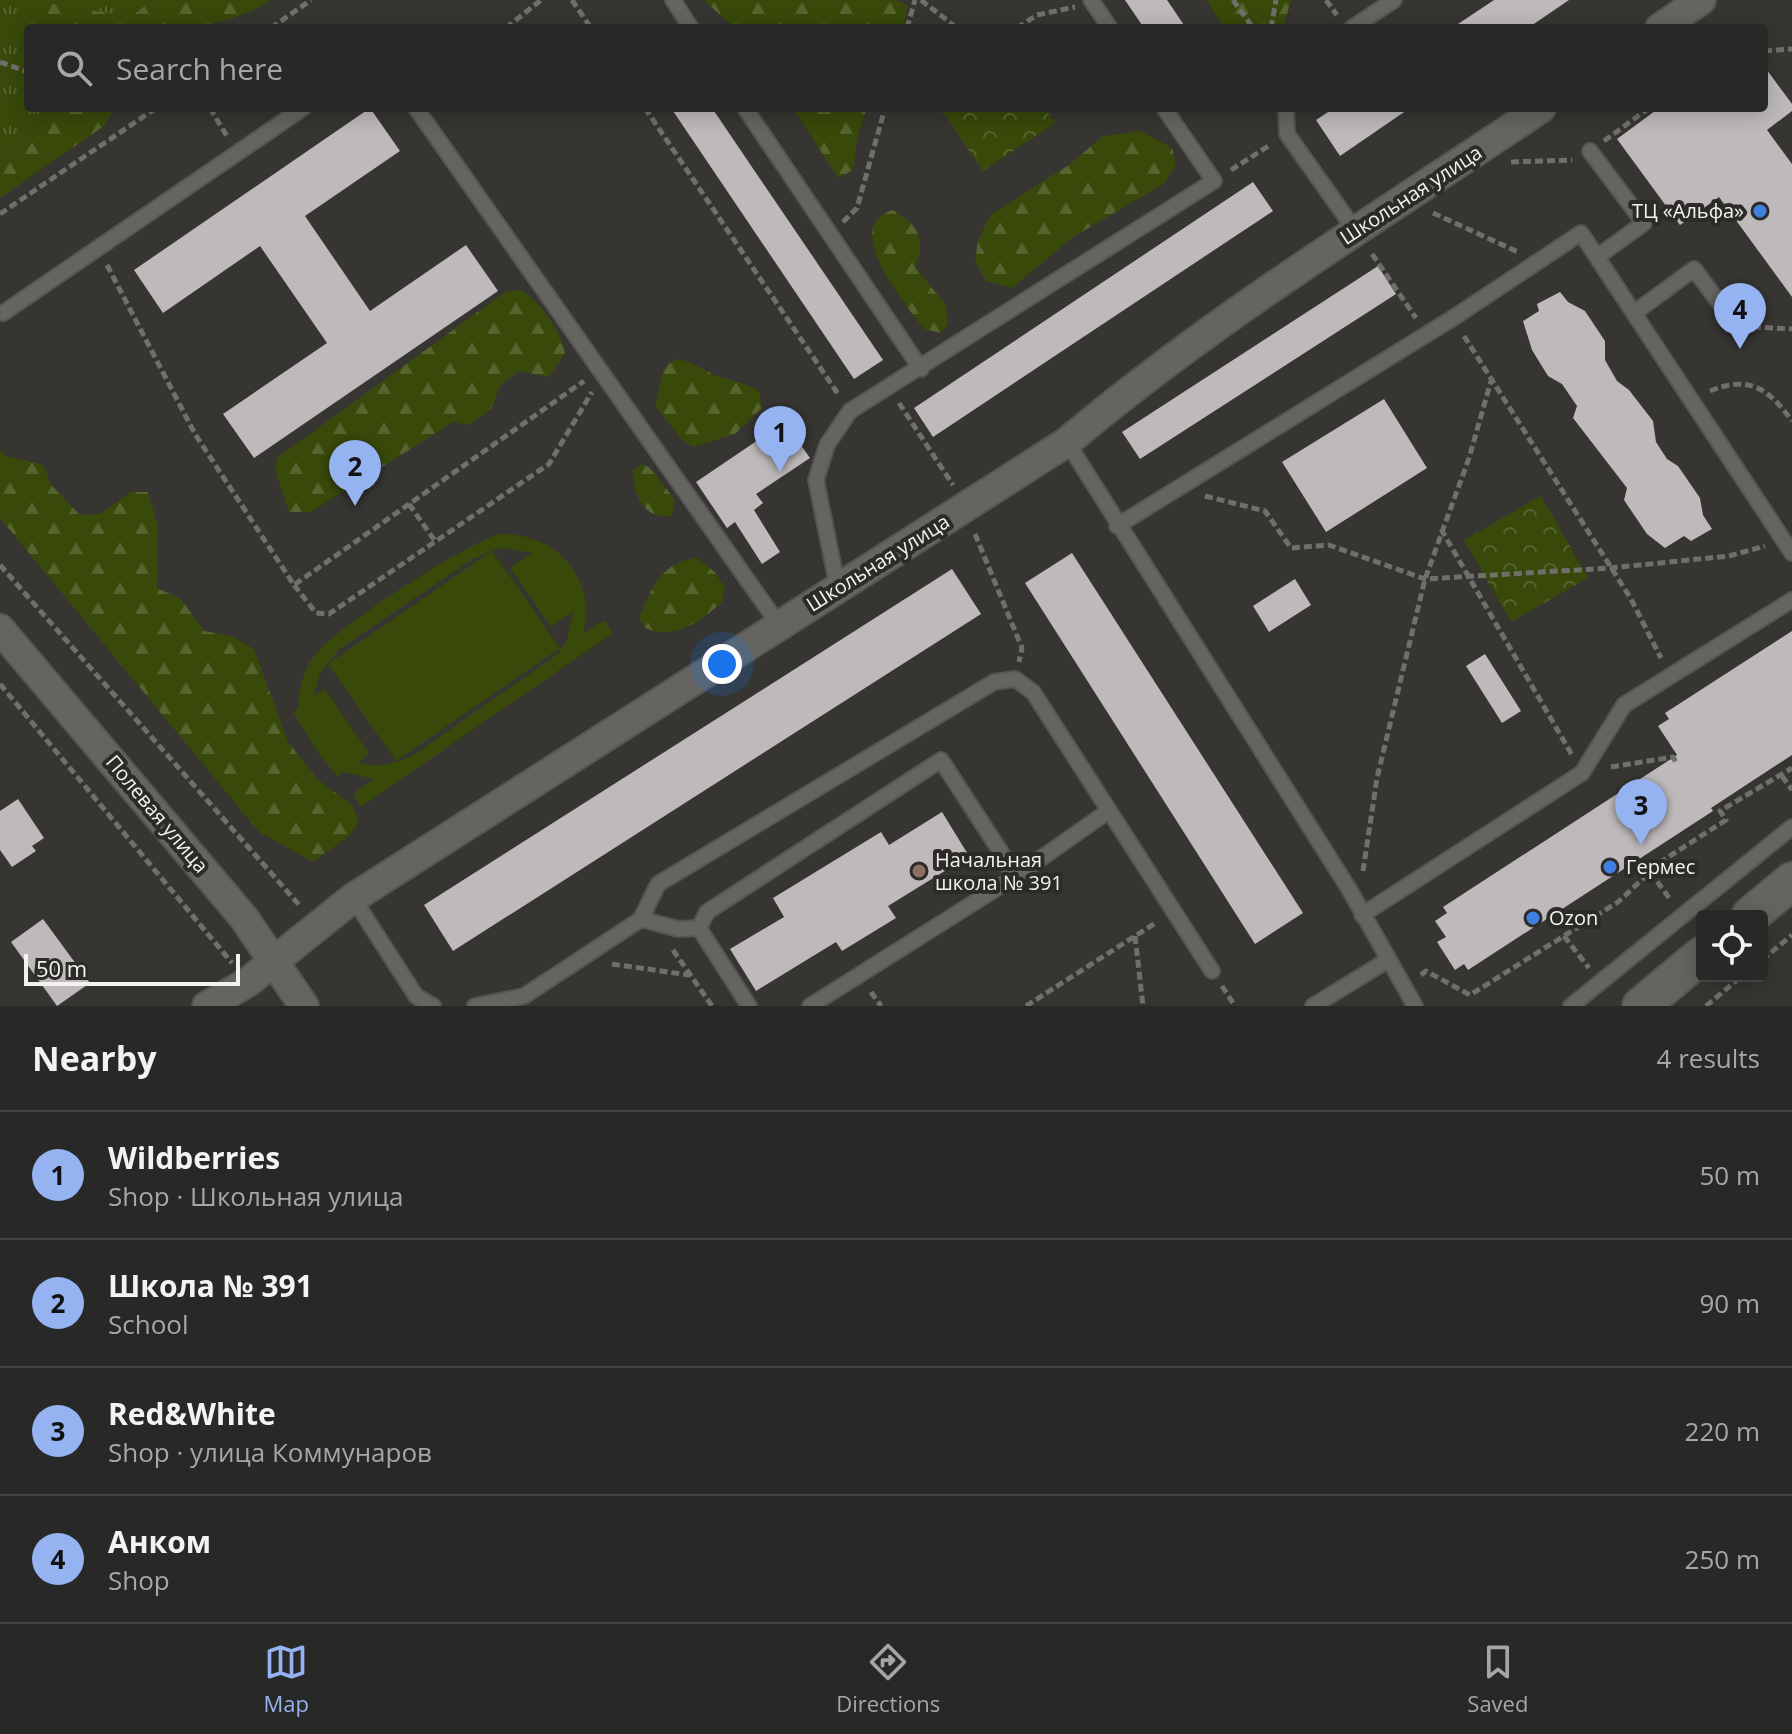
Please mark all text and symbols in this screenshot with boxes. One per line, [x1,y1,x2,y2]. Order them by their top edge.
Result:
search box [24,24,1768,112]
icon: search [52,46,96,90]
text: Search here [116,48,283,89]
street label: Школьная улица [1335,139,1487,251]
place label: ТЦ «Альфа» [1632,197,1744,224]
marker: ТЦ «Альфа» [1751,202,1769,220]
pin: 4 [1714,283,1766,349]
pin: 1 [754,406,806,472]
pin: 2 [329,440,381,506]
street label: Школьная улица [801,508,954,618]
your location [702,644,742,684]
street label: Полевая улица [100,749,215,878]
pin: 3 [1615,779,1667,845]
place label: Начальная школа № 391 [935,846,1063,896]
place label: Гермес [1626,853,1695,880]
marker: Гермес [1601,858,1619,876]
marker: Начальная школа № 391 [910,862,928,880]
place label: Ozon [1549,904,1598,931]
marker: Ozon [1524,909,1542,927]
map controls [1696,910,1768,982]
button: locate [1696,910,1768,982]
scale bar [24,950,240,986]
text: 50 m [36,953,87,983]
text: Nearby [32,1035,157,1081]
text: 4 results [1657,1040,1760,1076]
text: Wildberries [108,1137,280,1178]
text: 1 [51,1157,65,1193]
text: 50 m [1699,1157,1760,1193]
text: Shop · Школьная улица [108,1178,403,1214]
text: Школа № 391 [108,1265,313,1306]
text: 2 [51,1285,65,1321]
text: 90 m [1699,1285,1760,1321]
text: School [108,1306,189,1342]
text: Red&White [108,1393,276,1434]
text: 3 [51,1413,65,1449]
text: 220 m [1685,1413,1760,1449]
text: Shop · улица Коммунаров [108,1434,432,1470]
text: Анком [108,1521,211,1562]
text: 4 [51,1541,65,1577]
text: 250 m [1685,1541,1760,1577]
text: Shop [108,1562,170,1598]
tab: Map [264,1640,309,1718]
tab: Directions [836,1640,940,1718]
tab: Saved [1467,1640,1528,1718]

